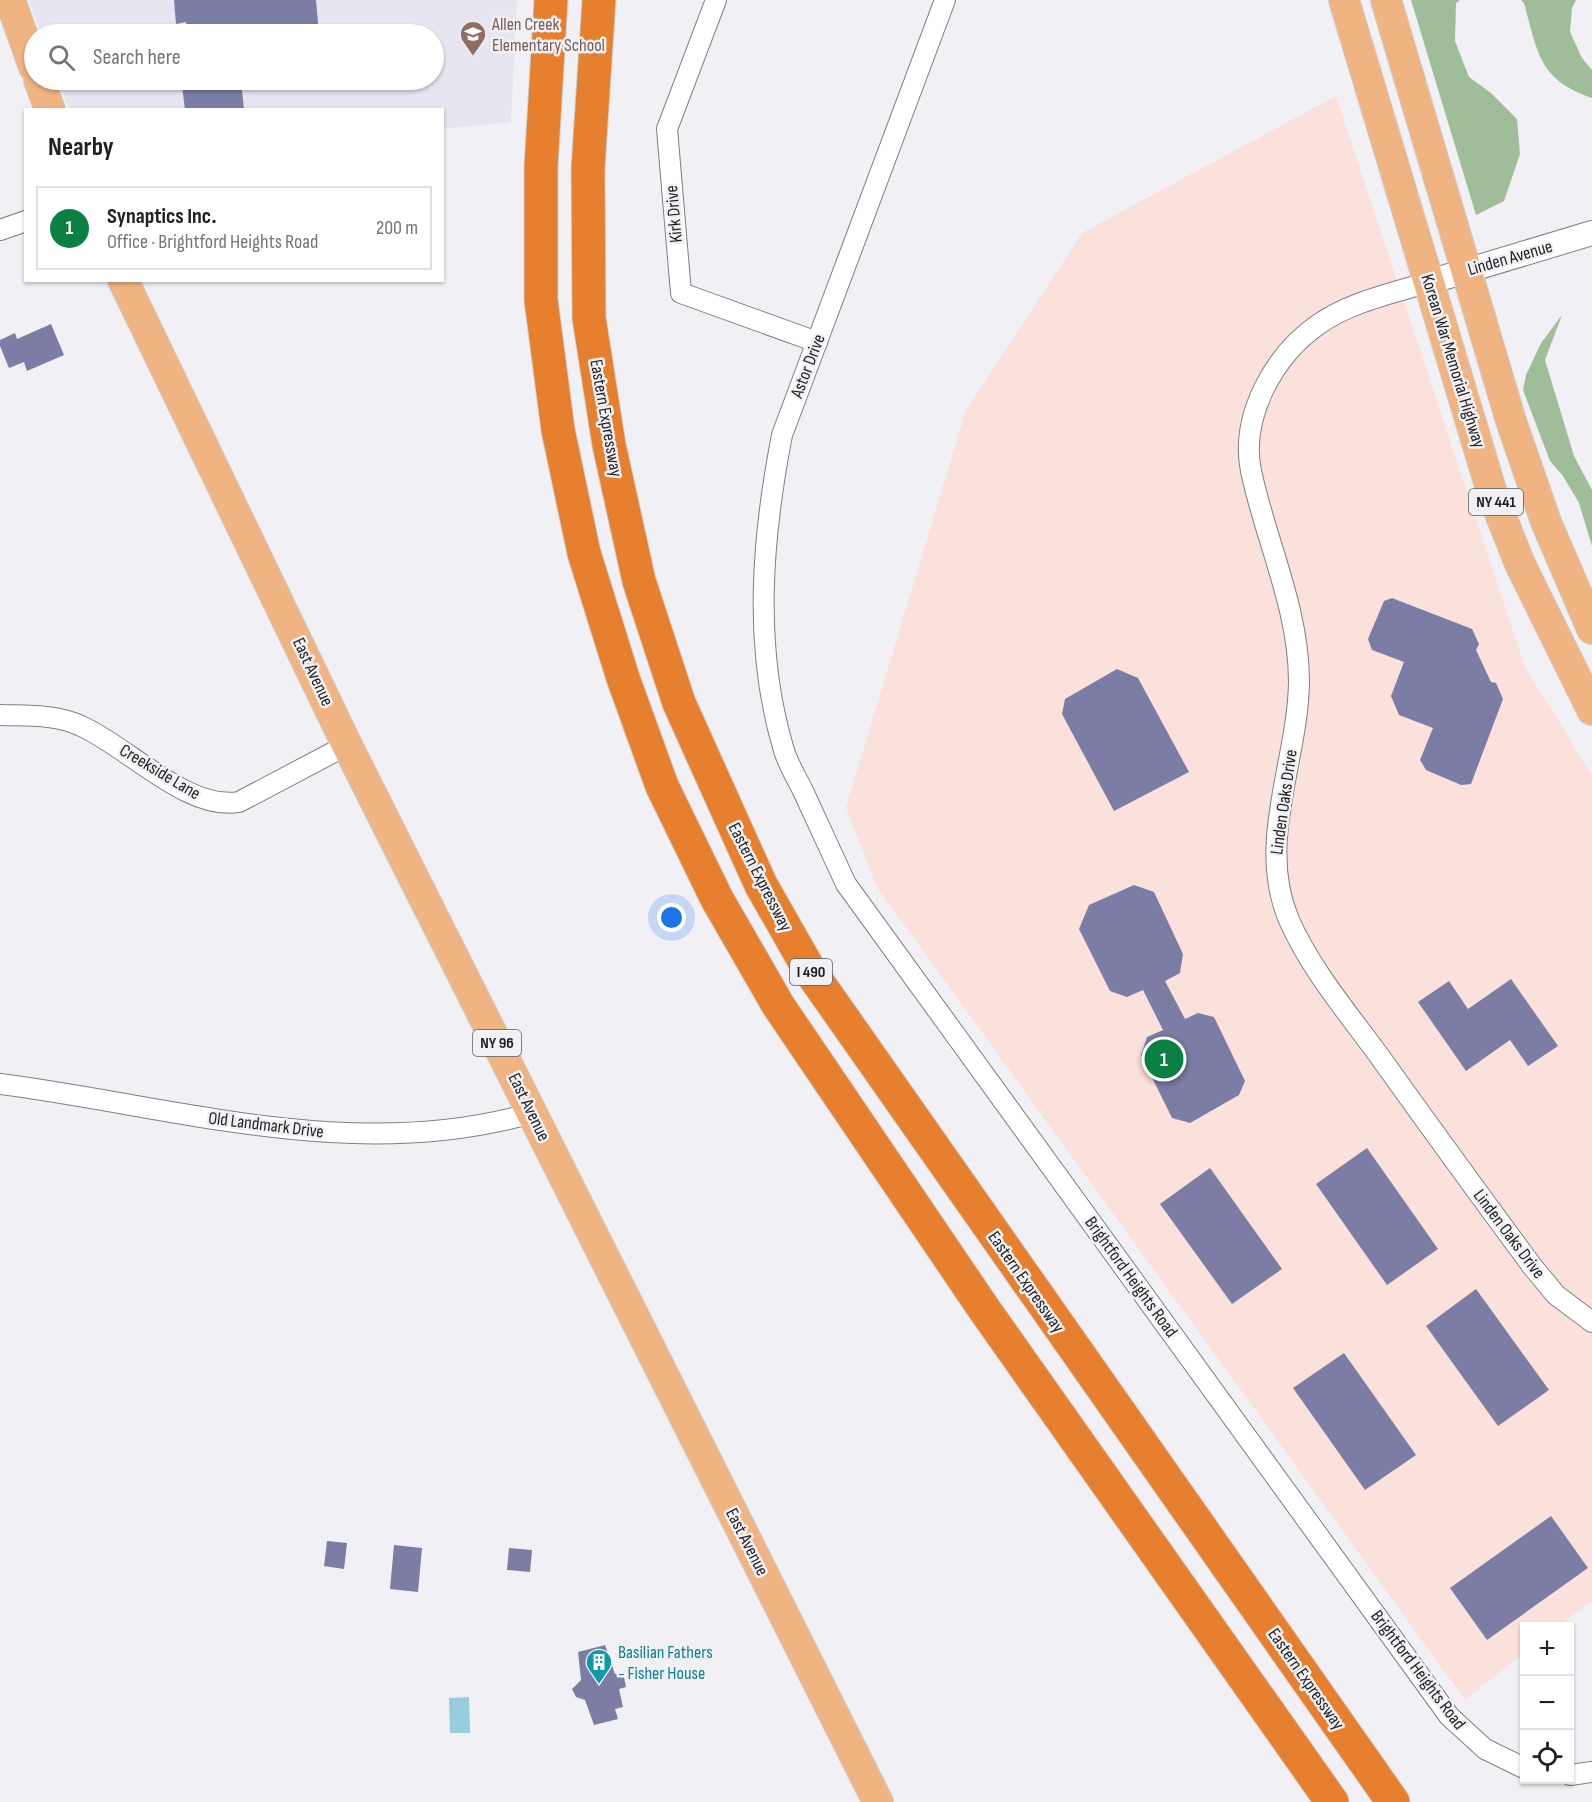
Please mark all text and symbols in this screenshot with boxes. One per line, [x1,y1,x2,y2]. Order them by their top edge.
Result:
place label: Allen Creek Elementary School [491,14,605,56]
school or university icon: Allen Creek Elementary School [458,19,488,57]
search box [24,24,444,90]
icon: search [45,41,78,74]
text: Search here [93,44,180,71]
text: Nearby [48,132,114,163]
street label: Kirk Drive [661,184,687,244]
text: Synaptics Inc. [107,203,217,230]
text: 1 [66,216,73,240]
text: 200 m [376,216,418,240]
text: Office · Brightford Heights Road [107,230,318,254]
street label: Linden Avenue [1465,236,1555,280]
street label: Korean War Memorial Highway [1417,272,1489,451]
street label: Astor Drive [786,331,830,402]
street label: Eastern Expressway [585,358,627,478]
road number: NY 441 [1469,489,1523,515]
street label: East Avenue [288,635,338,709]
street label: Creekside Lane [116,740,204,804]
street label: Linden Oaks Drive [1266,748,1302,856]
street label: Eastern Expressway [724,819,796,935]
your location [657,903,686,932]
road number: I 490 [790,959,832,985]
road number: NY 96 [473,1030,521,1056]
pin: 1 [1144,1036,1184,1082]
street label: East Avenue [504,1070,554,1144]
street label: Old Landmark Drive [207,1107,325,1143]
street label: Linden Oaks Drive [1469,1185,1549,1283]
street label: Brightford Heights Road [1080,1213,1182,1341]
street label: Eastern Expressway [983,1227,1069,1337]
street label: East Avenue [721,1505,773,1579]
street label: Brightford Heights Road [1366,1606,1470,1734]
map controls [1520,1622,1574,1784]
button: + [1520,1622,1574,1676]
street label: Eastern Expressway [1263,1624,1349,1734]
place label: Basilian Fathers - Fisher House [618,1642,713,1684]
building icon: Basilian Fathers - Fisher House [584,1647,614,1685]
button: − [1520,1676,1574,1730]
button: locate [1520,1730,1574,1784]

